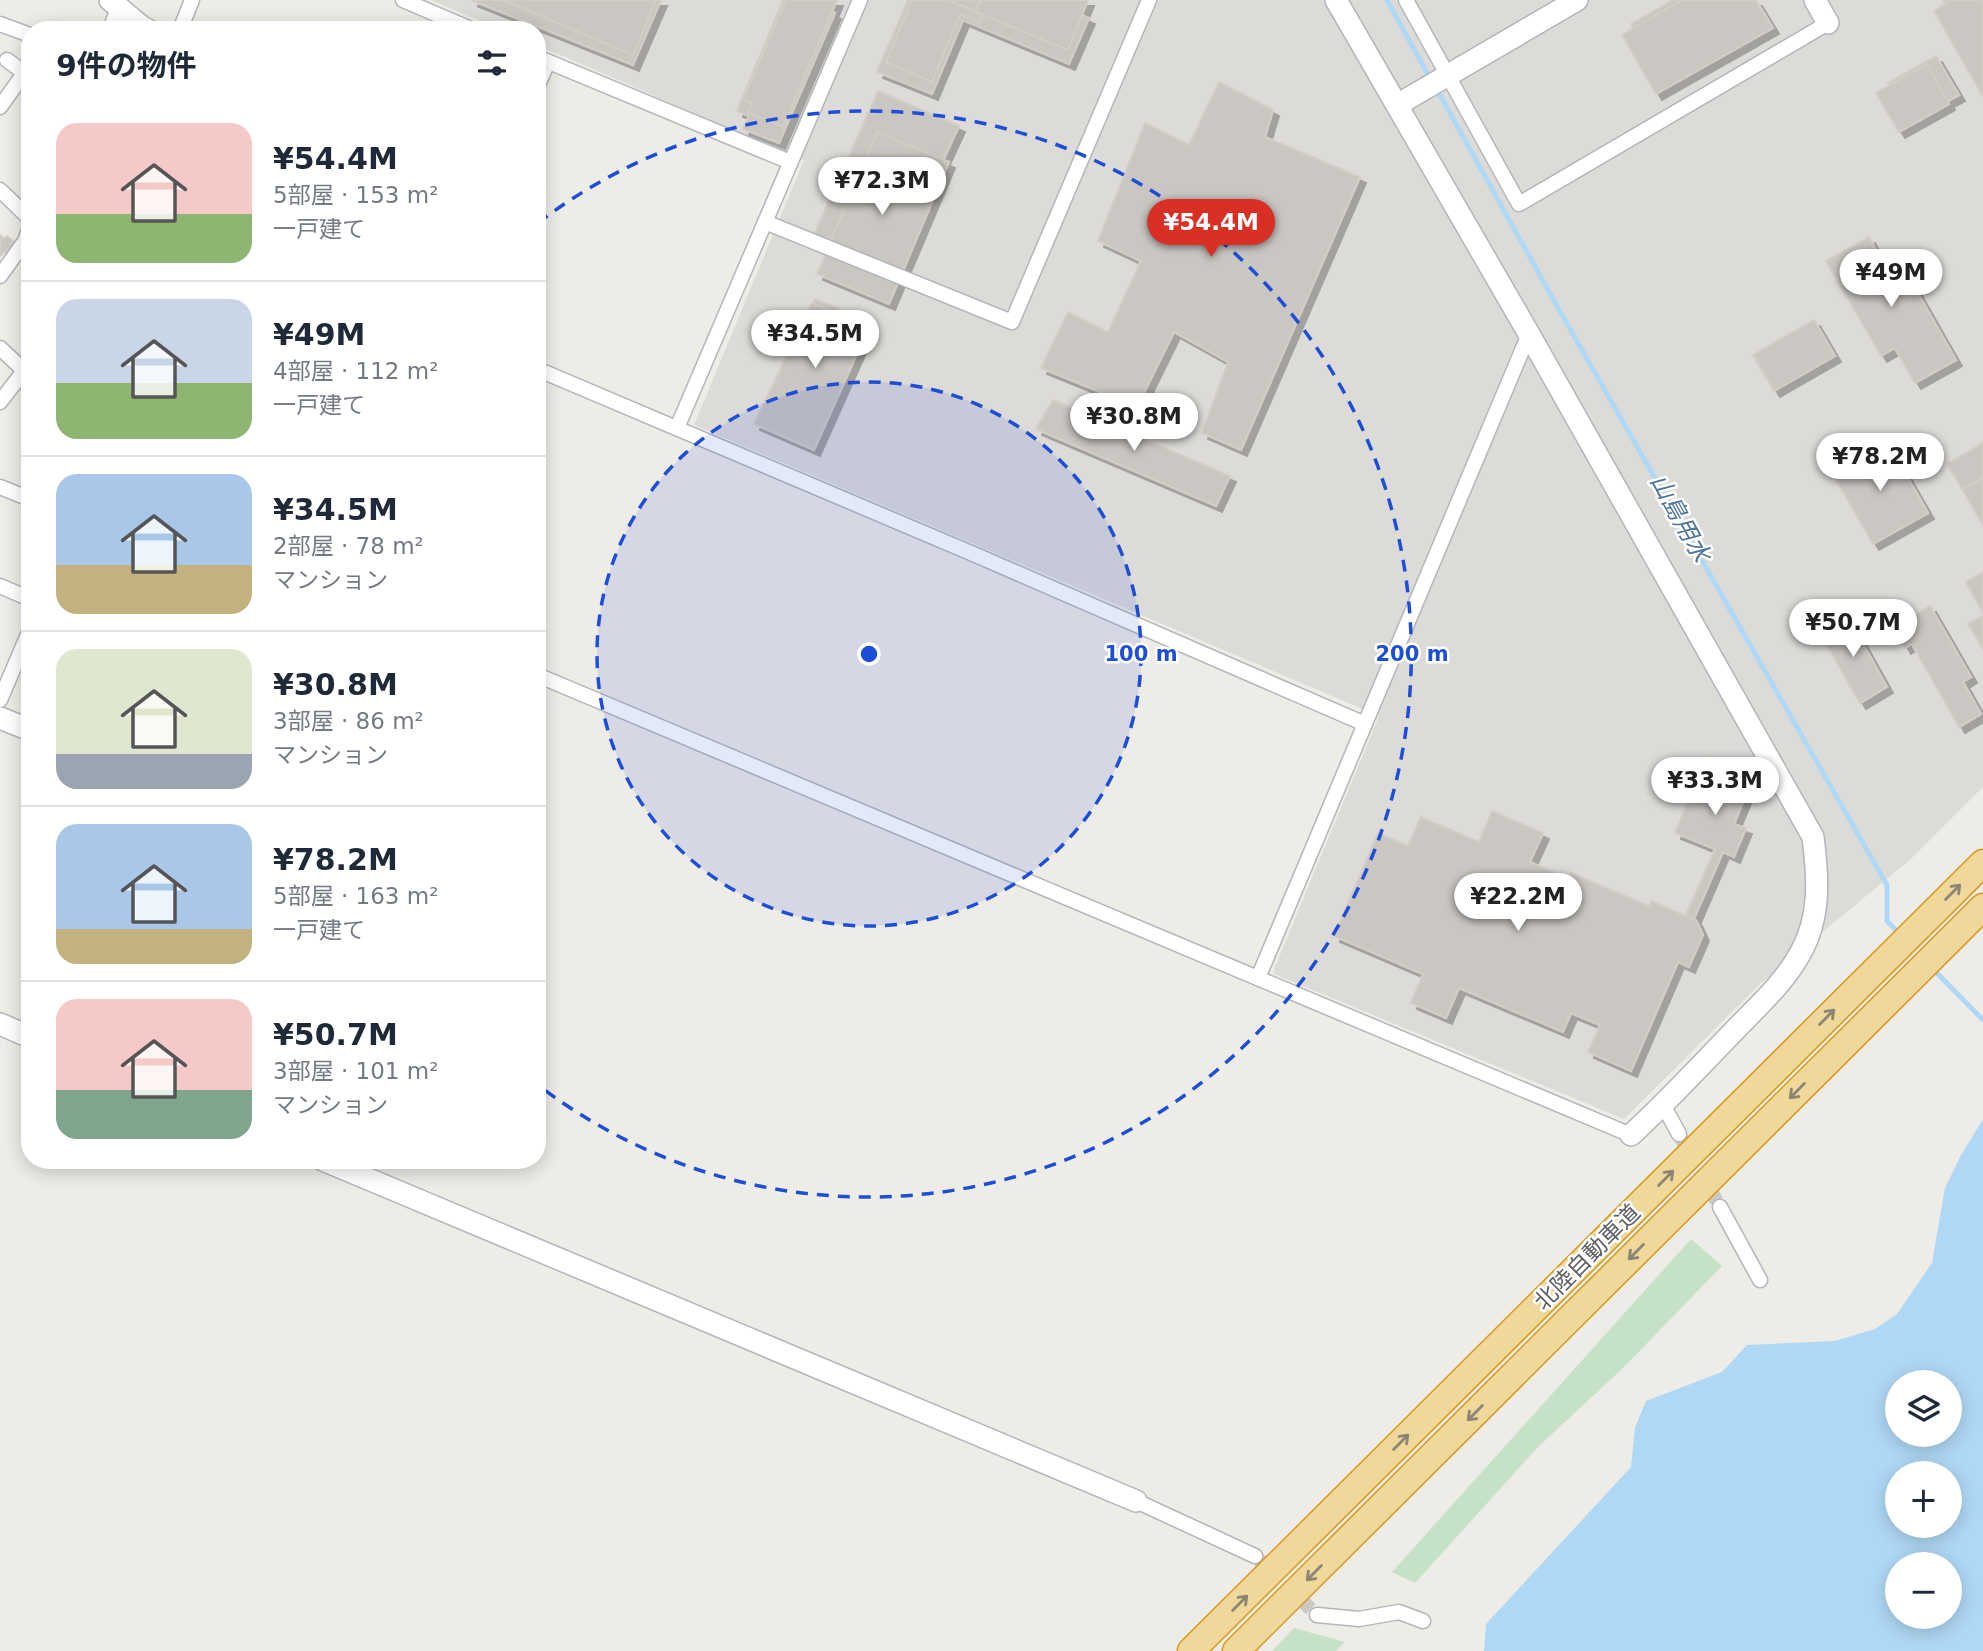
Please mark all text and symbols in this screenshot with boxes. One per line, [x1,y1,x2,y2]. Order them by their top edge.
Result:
icon: filters [473,44,511,82]
text: 9件の物件 [56,48,197,83]
text: ¥54.4M [273,141,398,176]
icon: home [112,151,196,235]
pin: ¥72.3M [825,158,939,217]
text: ¥72.3M [834,167,930,193]
text: 5部屋 · 153 m² [273,182,438,208]
pin: ¥54.4M [1154,200,1268,259]
text: ¥54.4M [1163,209,1259,235]
text: 一戸建て [273,216,365,242]
pin: ¥49M [1850,250,1932,309]
text: ¥49M [1856,259,1926,285]
pin: ¥34.5M [758,310,872,370]
text: ¥49M [273,317,365,352]
text: ¥34.5M [767,320,863,346]
icon: home [112,327,196,411]
text: 4部屋 · 112 m² [273,358,438,384]
text: 一戸建て [273,392,365,418]
pin: ¥30.8M [1077,393,1191,453]
text: ¥30.8M [1086,403,1182,429]
pin: ¥78.2M [1823,434,1937,493]
text: ¥78.2M [1832,443,1928,469]
water label: 山島用水 [1644,469,1717,569]
text: ¥34.5M [273,492,398,527]
icon: home [112,502,196,586]
text: 2部屋 · 78 m² [273,533,424,559]
text: マンション [273,567,388,593]
pin: ¥50.7M [1796,600,1910,659]
text: ¥50.7M [1805,609,1901,635]
centre of rings [857,642,881,666]
text: 100 m [1104,642,1178,666]
text: 200 m [1375,642,1449,666]
text: ¥30.8M [273,667,398,702]
icon: home [112,677,196,761]
text: 3部屋 · 86 m² [273,708,424,734]
text: マンション [273,742,388,768]
pin: ¥33.3M [1658,758,1772,817]
text: ¥33.3M [1667,767,1763,793]
text: ¥78.2M [273,842,398,877]
icon: home [112,852,196,936]
pin: ¥22.2M [1461,874,1575,933]
text: 5部屋 · 163 m² [273,883,438,909]
text: ¥22.2M [1470,883,1566,909]
one-way arrow [1945,884,1962,901]
text: 一戸建て [273,917,365,943]
one-way arrow [1819,1009,1836,1026]
text: ¥50.7M [273,1017,398,1052]
icon: home [112,1027,196,1111]
text: 3部屋 · 101 m² [273,1058,438,1084]
one-way arrow [1789,1083,1806,1100]
text: マンション [273,1092,388,1118]
one-way arrow [1657,1169,1674,1186]
street label: 北陸自動車道 [1529,1199,1645,1315]
one-way arrow [1628,1243,1645,1260]
map controls [1885,1370,1962,1629]
button: layers [1885,1370,1962,1447]
one-way arrow [1467,1404,1484,1421]
one-way arrow [1392,1434,1409,1451]
button: + [1885,1461,1962,1538]
button: − [1885,1552,1962,1629]
one-way arrow [1306,1565,1323,1582]
one-way arrow [1231,1595,1248,1612]

